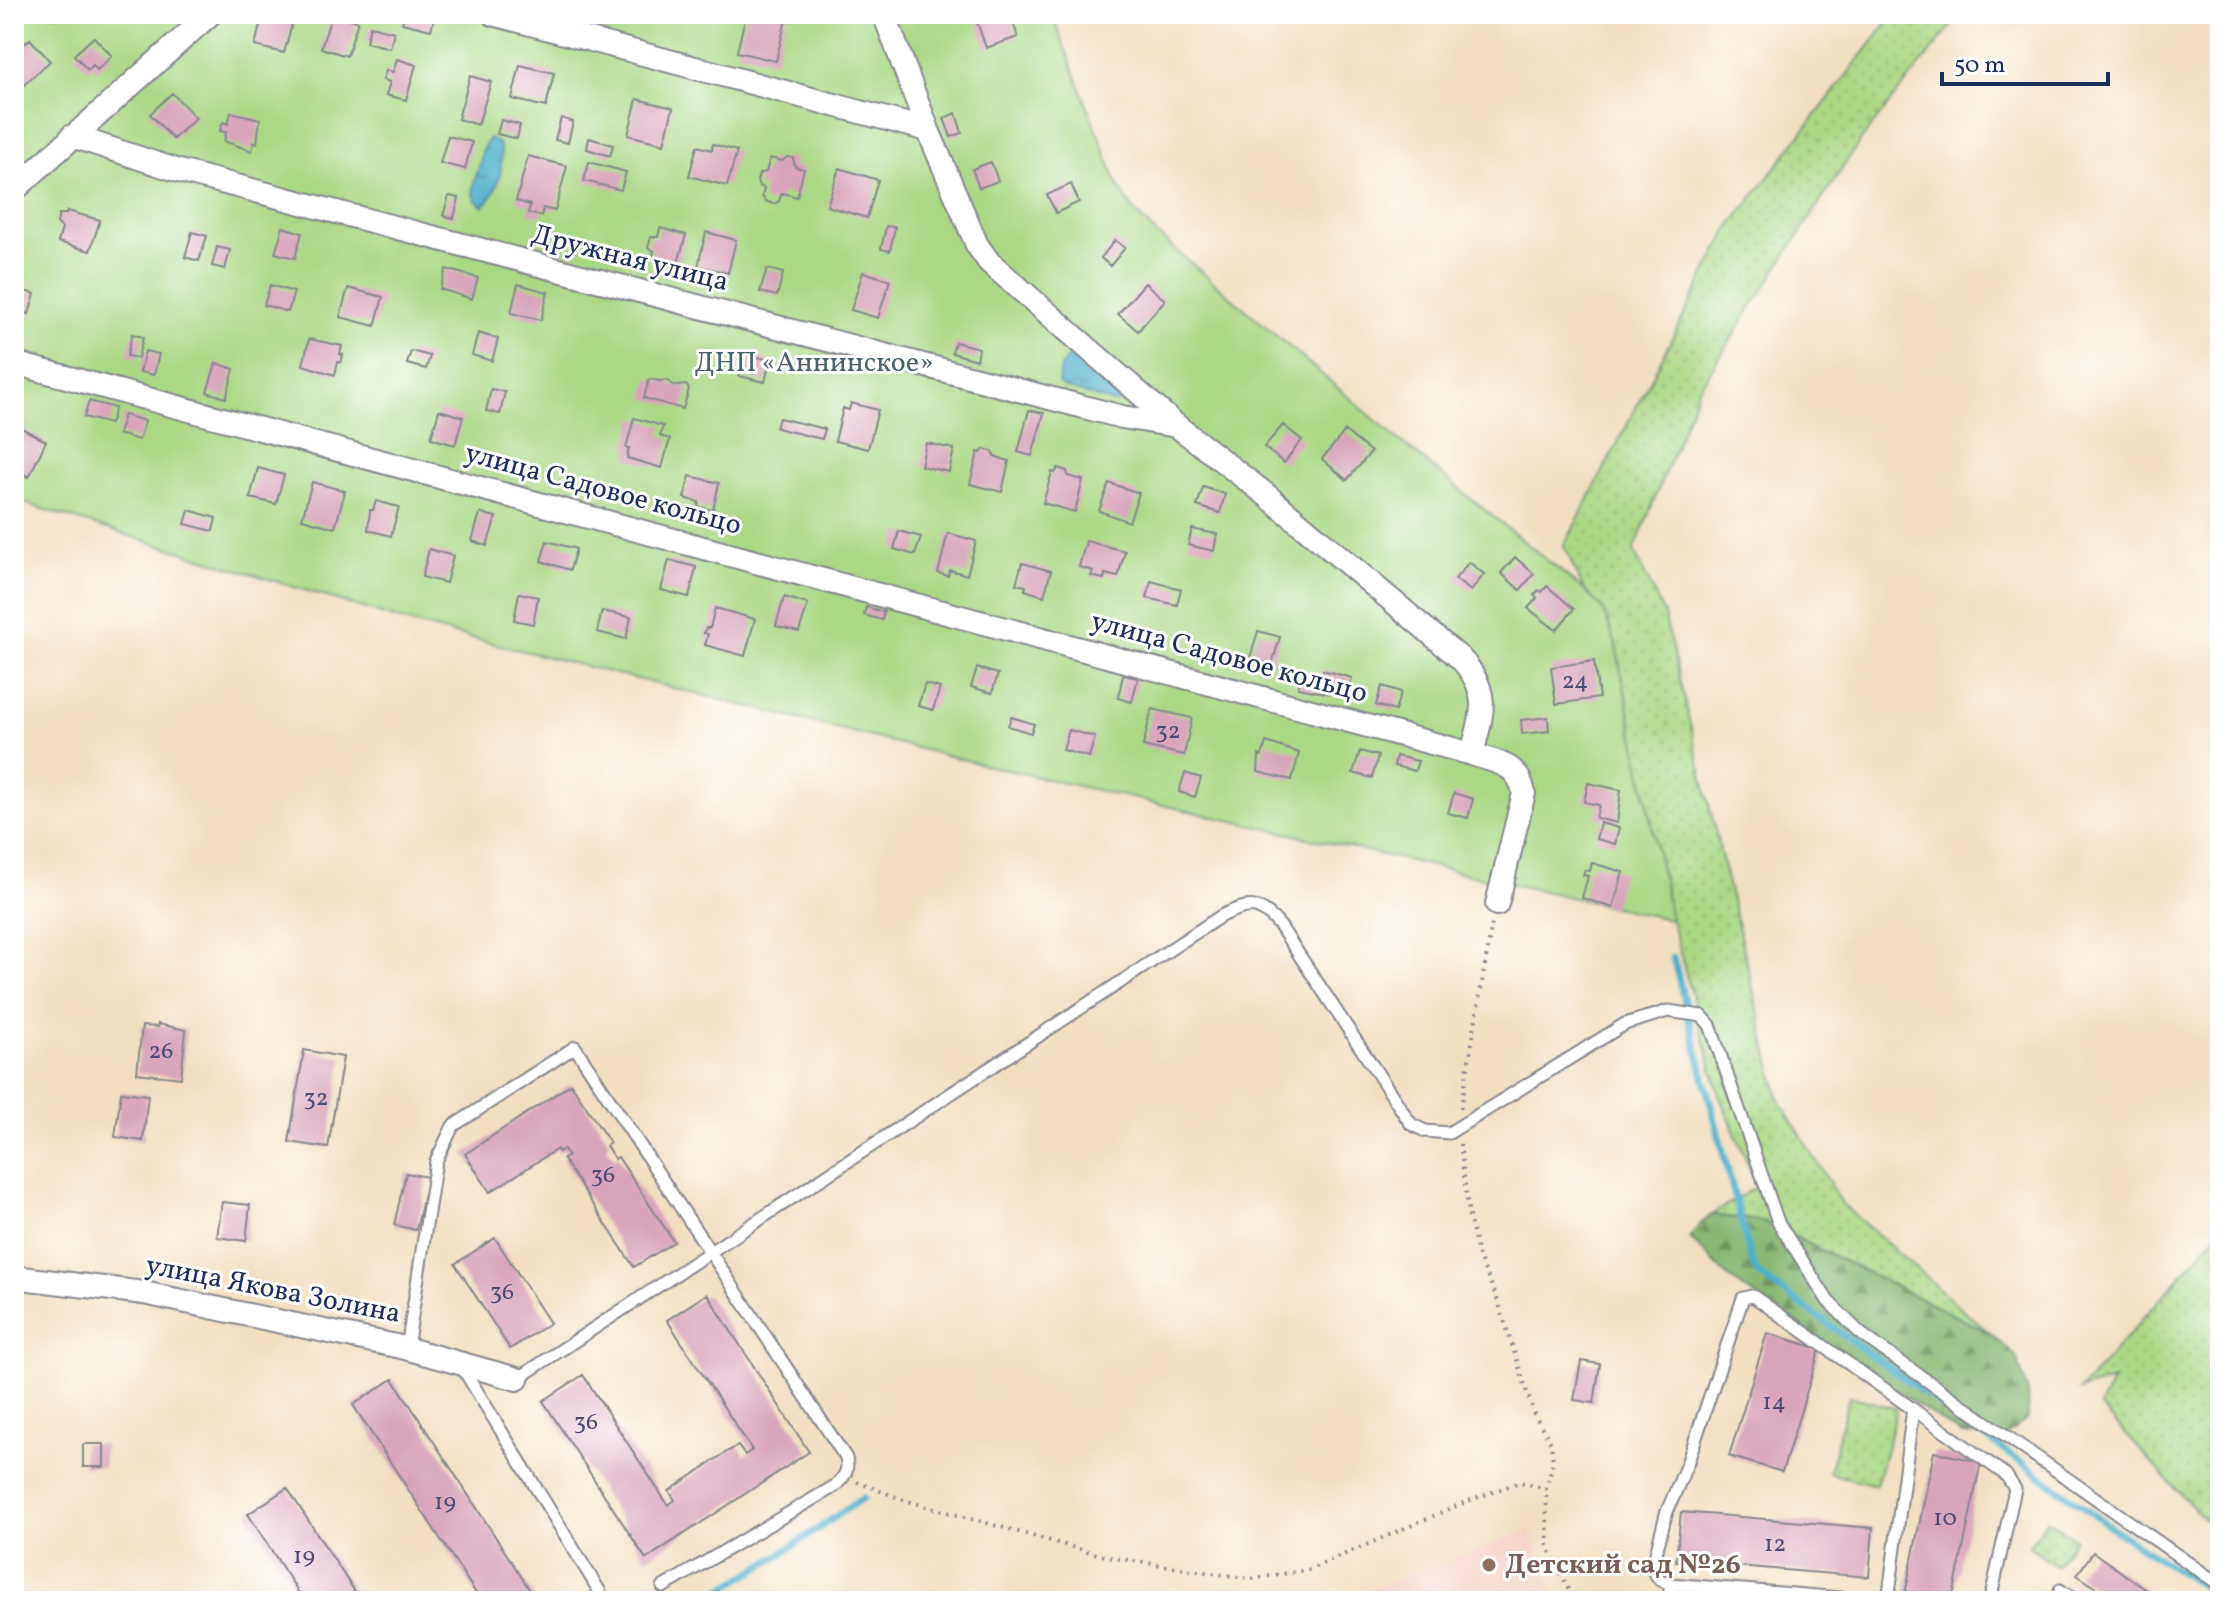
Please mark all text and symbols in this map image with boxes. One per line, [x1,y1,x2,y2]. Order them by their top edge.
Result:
scale bar [1942,36,2108,86]
text: 50 m [1954,49,2006,83]
street label: Дружная улица [527,216,733,302]
park label: ДНП «Аннинское» [694,344,934,383]
street label: улица Садовое кольцо [460,434,746,546]
street label: улица Садовое кольцо [1086,602,1372,714]
house number: 24 [1562,665,1588,699]
house number: 32 [1155,715,1181,749]
house number: 26 [148,1035,174,1069]
house number: 32 [303,1082,329,1116]
house number: 36 [591,1159,615,1193]
street label: улица Якова Золина [142,1246,404,1334]
house number: 36 [490,1276,514,1310]
house number: 14 [1762,1386,1786,1420]
house number: 36 [574,1406,598,1440]
house number: 19 [434,1486,456,1520]
house number: 10 [1933,1502,1957,1536]
house number: 12 [1764,1528,1786,1562]
house number: 19 [293,1540,315,1574]
place label: Детский сад №26 [1505,1546,1741,1585]
marker: Детский сад №26 [1480,1556,1498,1574]

